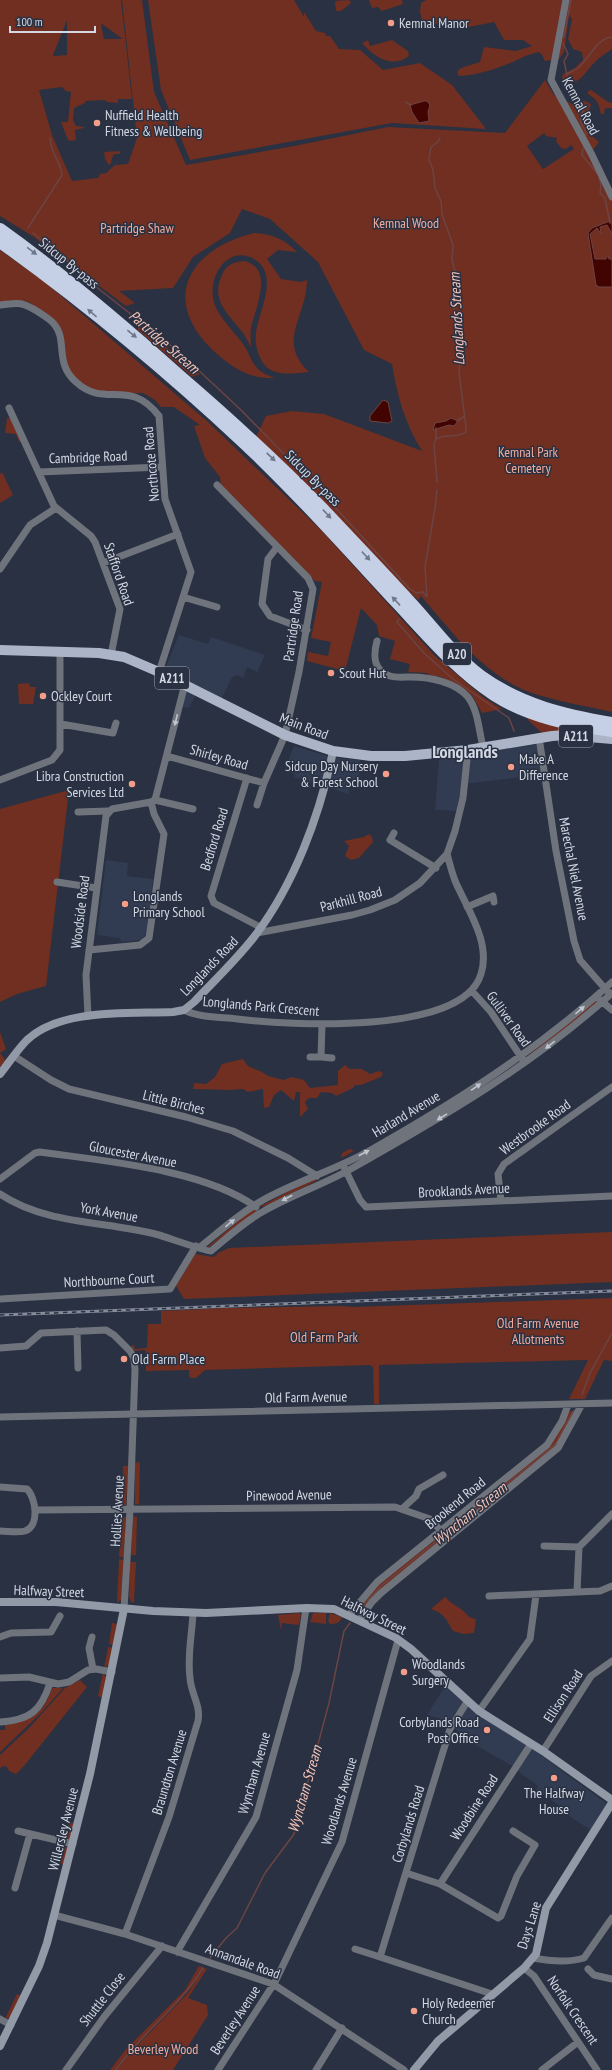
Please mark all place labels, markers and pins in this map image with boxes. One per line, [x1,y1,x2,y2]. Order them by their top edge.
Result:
place label: Kemnal Manor [399,14,469,32]
marker: Kemnal Manor [386,18,396,28]
place label: Nuffield Health Fitness & Wellbeing [105,106,202,140]
marker: Nuffield Health Fitness & Wellbeing [92,118,102,128]
place label: Scout Hut [339,664,386,682]
marker: Scout Hut [326,668,336,678]
place label: Ockley Court [51,687,112,705]
marker: Ockley Court [38,691,48,701]
place label: Make A Difference [519,750,569,784]
place label: Sidcup Day Nursery & Forest School [285,757,379,791]
marker: Make A Difference [506,762,516,772]
place label: Libra Construction Services Ltd [36,767,124,801]
marker: Sidcup Day Nursery & Forest School [381,769,391,779]
marker: Libra Construction Services Ltd [127,779,137,789]
place label: Longlands Primary School [133,887,205,921]
marker: Longlands Primary School [120,899,130,909]
place label: Old Farm Place [132,1350,205,1368]
marker: Old Farm Place [119,1354,129,1364]
place label: Woodlands Surgery [412,1655,465,1689]
marker: Woodlands Surgery [399,1667,409,1677]
place label: Corbylands Road Post Office [399,1713,479,1747]
marker: Corbylands Road Post Office [482,1725,492,1735]
marker: The Halfway House [549,1773,559,1783]
place label: The Halfway House [524,1784,585,1818]
place label: Holy Redeemer Church [422,1994,495,2028]
marker: Holy Redeemer Church [409,2006,419,2016]

